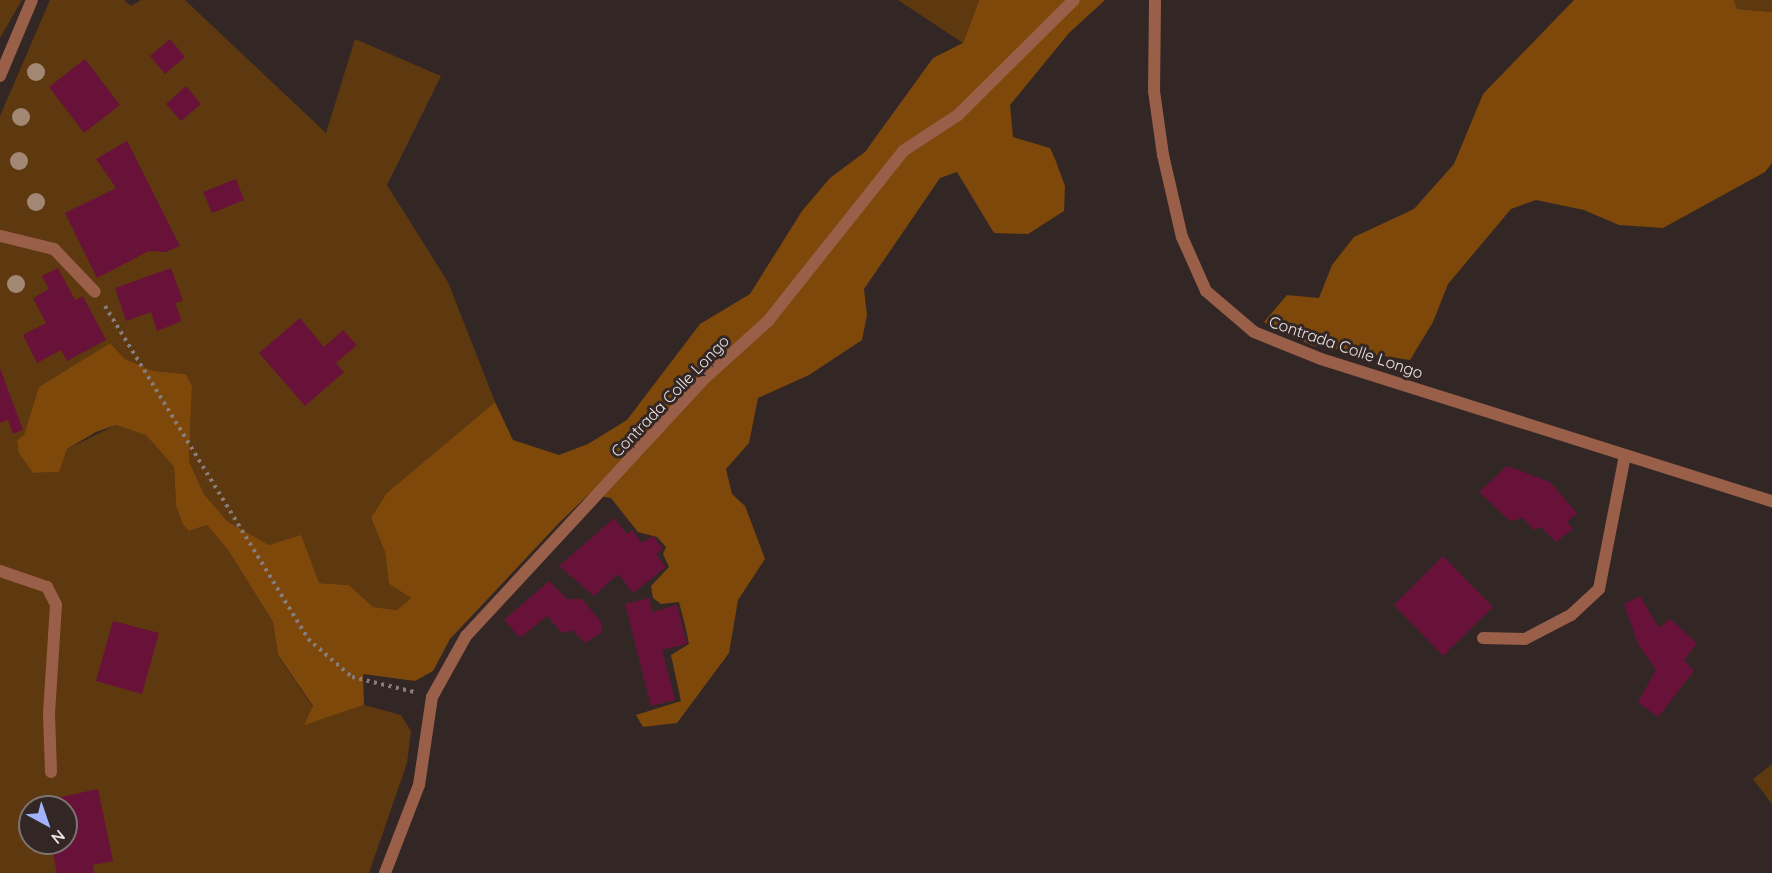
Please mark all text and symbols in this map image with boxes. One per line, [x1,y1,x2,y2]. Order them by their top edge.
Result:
street label: Contrada Colle Longo [1266,312,1426,382]
street label: Contrada Colle Longo [607,331,733,461]
north arrow [18,795,78,855]
text: N [47,826,69,849]

